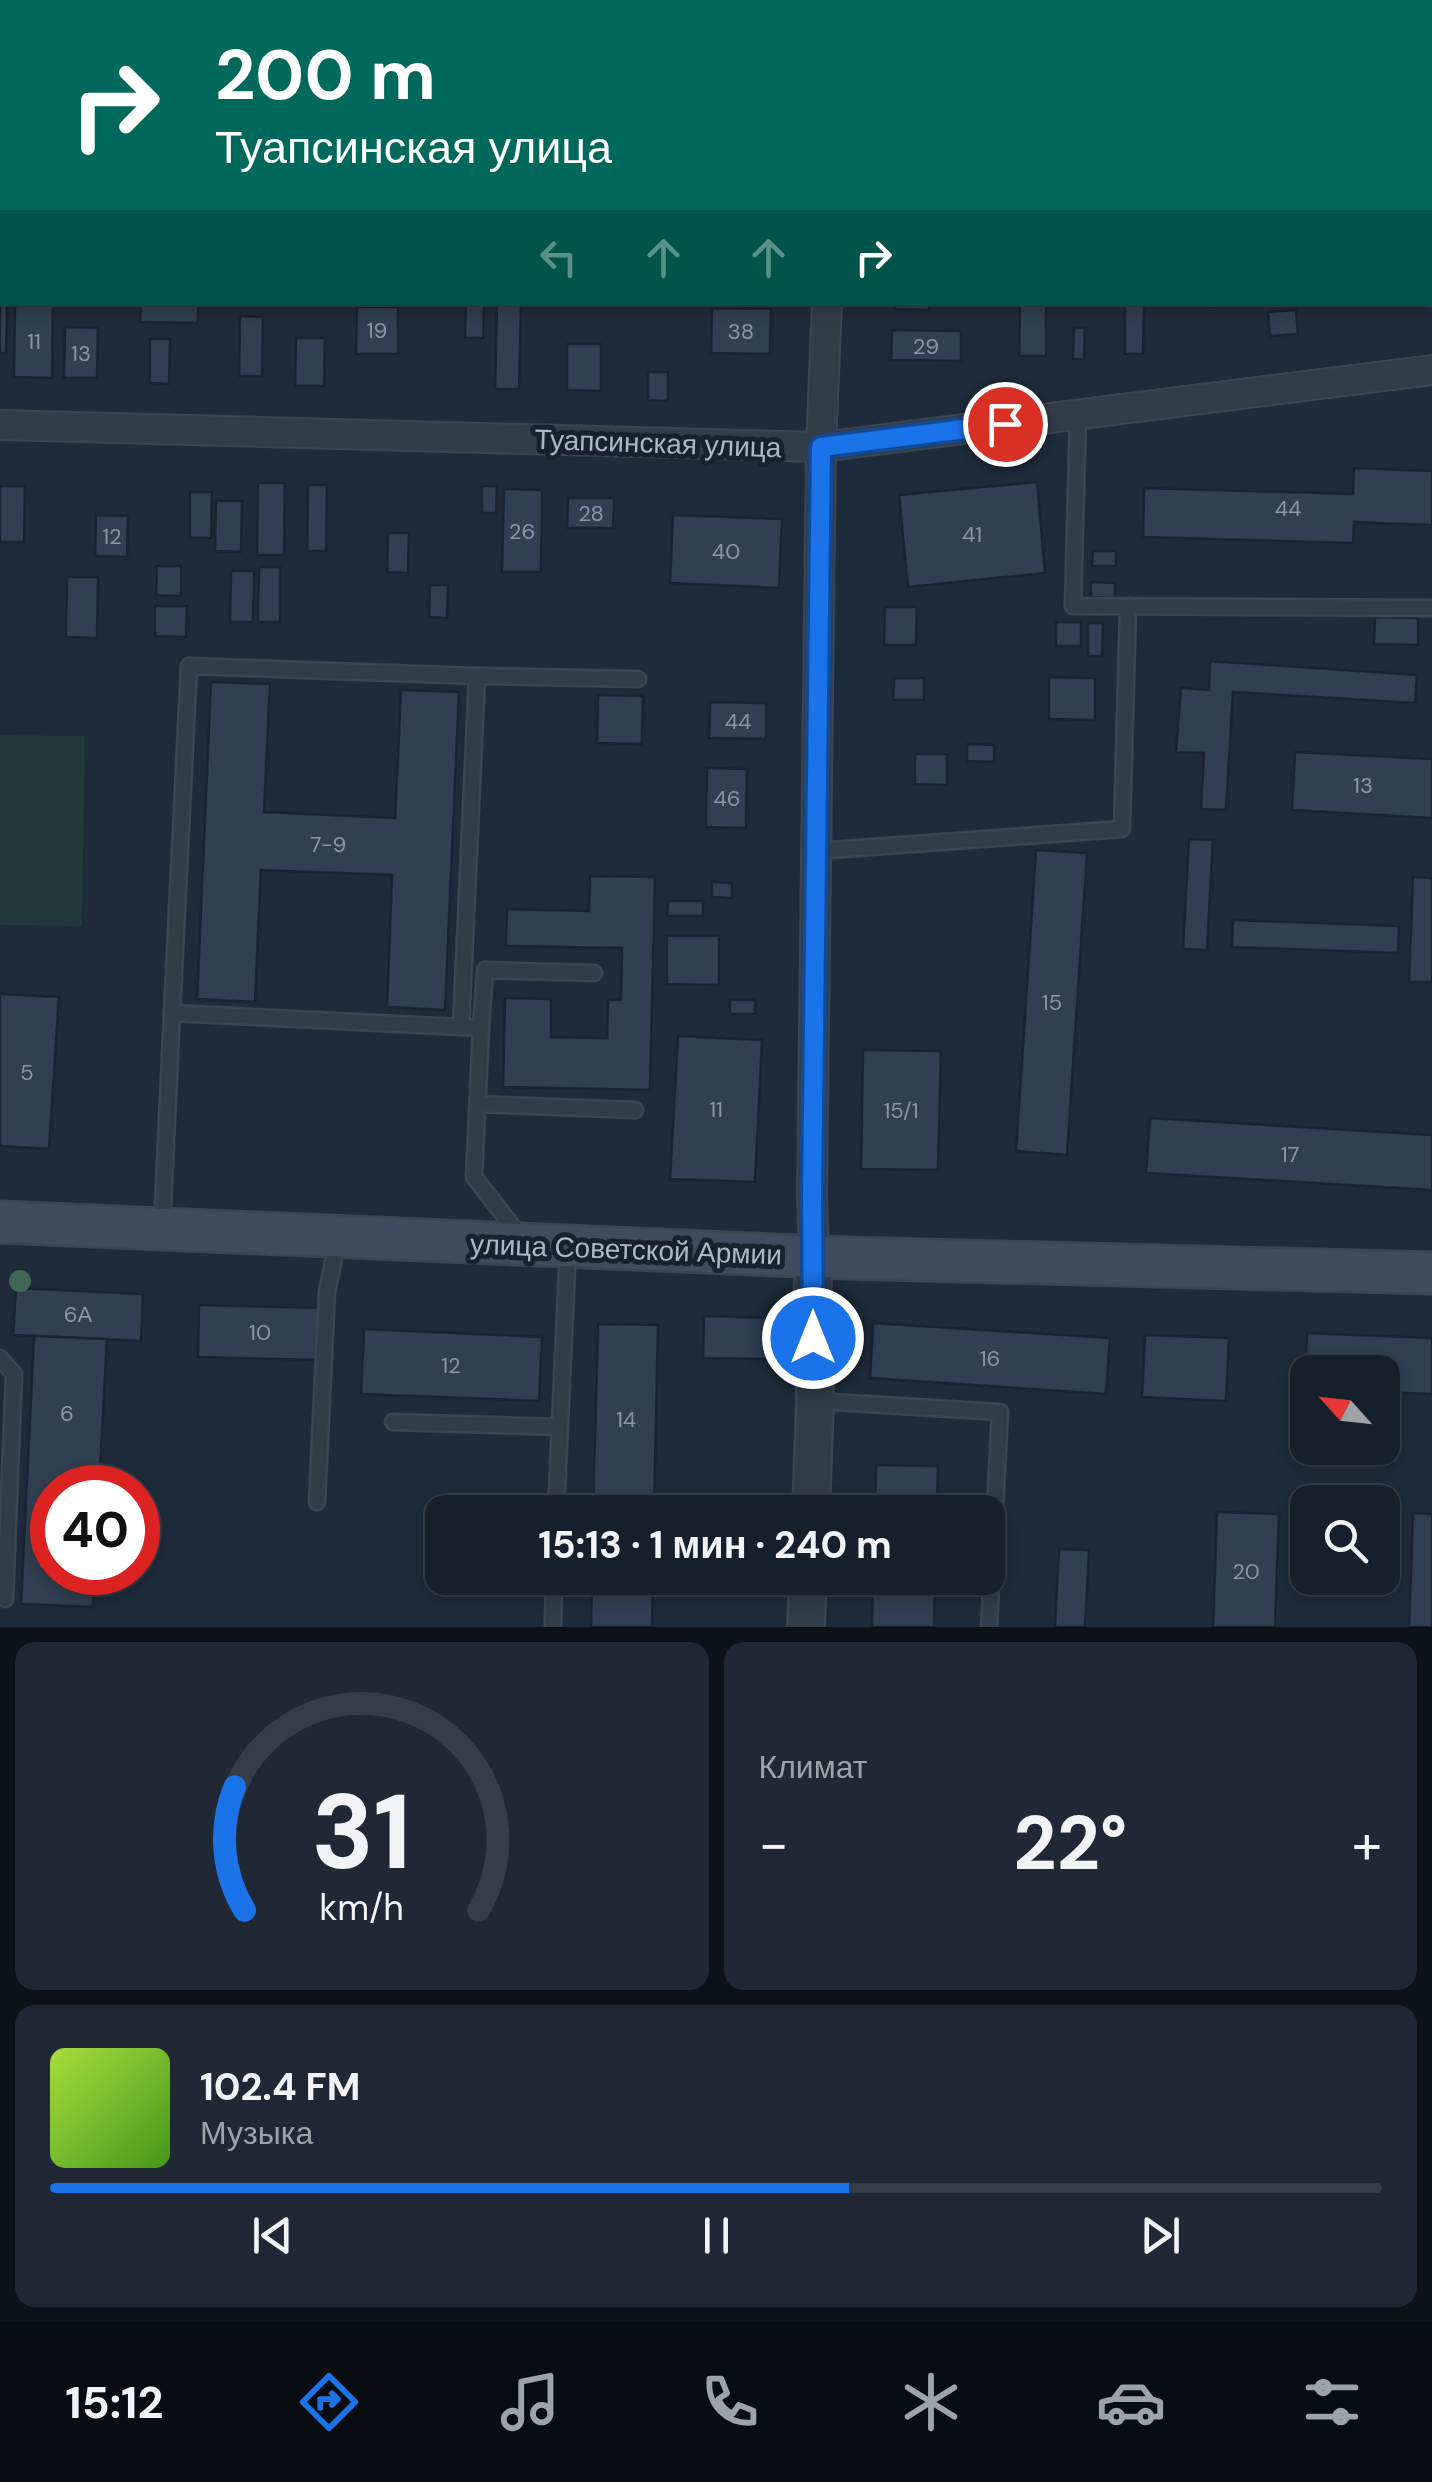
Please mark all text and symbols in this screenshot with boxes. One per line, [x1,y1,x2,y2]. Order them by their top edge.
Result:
text: 200 m [215,30,436,121]
icon: right [50,40,180,170]
text: Туапсинская улица [215,118,612,177]
icon: left [531,230,586,285]
icon: ahead [636,230,691,285]
icon: ahead [741,230,796,285]
icon: right [846,230,901,285]
house number: 19 [367,316,387,345]
house number: 38 [728,317,754,346]
house number: 11 [27,327,41,356]
house number: 29 [913,332,939,361]
house number: 13 [71,339,91,368]
pin [963,382,1048,467]
icon: arrive [978,397,1033,452]
street label: Туапсинская улица [534,421,783,466]
house number: 44 [1275,494,1301,523]
house number: 28 [578,499,604,528]
house number: 26 [509,517,535,546]
house number: 41 [962,520,982,549]
house number: 12 [102,522,122,551]
house number: 40 [712,537,740,566]
house number: 44 [725,707,751,736]
house number: 13 [1353,771,1373,800]
house number: 46 [713,784,741,813]
house number: 7-9 [310,830,346,859]
house number: 15 [1042,988,1062,1017]
house number: 5 [20,1058,34,1087]
house number: 11 [709,1095,723,1124]
house number: 15/1 [883,1096,919,1125]
house number: 17 [1281,1140,1299,1169]
street label: улица Советской Армии [469,1226,783,1273]
position arrow [761,1286,865,1390]
house number: 6А [64,1300,93,1329]
house number: 10 [249,1318,271,1347]
house number: 16 [980,1344,1000,1373]
house number: 12 [441,1351,461,1380]
north arrow [1290,1355,1400,1465]
map controls [1290,1355,1400,1595]
house number: 6 [60,1399,74,1428]
house number: 14 [616,1405,636,1434]
speed limit sign: 40 [30,1465,160,1595]
button: search [1290,1485,1400,1595]
text: 15:13 · 1 мин · 240 m [538,1520,892,1570]
house number: 20 [1232,1557,1260,1586]
text: Климат [759,1746,867,1788]
text: 31 [312,1765,412,1900]
text: 22° [1013,1795,1127,1892]
text: − [759,1808,789,1880]
text: + [1352,1808,1382,1880]
text: km/h [320,1885,404,1931]
text: 102.4 FM [200,2062,360,2112]
text: Музыка [200,2112,313,2154]
icon: previous [245,2208,300,2263]
icon: pause [689,2208,744,2263]
icon: next [1133,2208,1188,2263]
icon: directions [294,2367,364,2437]
icon: music [495,2367,565,2437]
icon: phone [695,2367,765,2437]
icon: climate [896,2367,966,2437]
icon: car [1096,2367,1166,2437]
icon: filters [1297,2367,1367,2437]
text: 15:12 [65,2373,163,2432]

